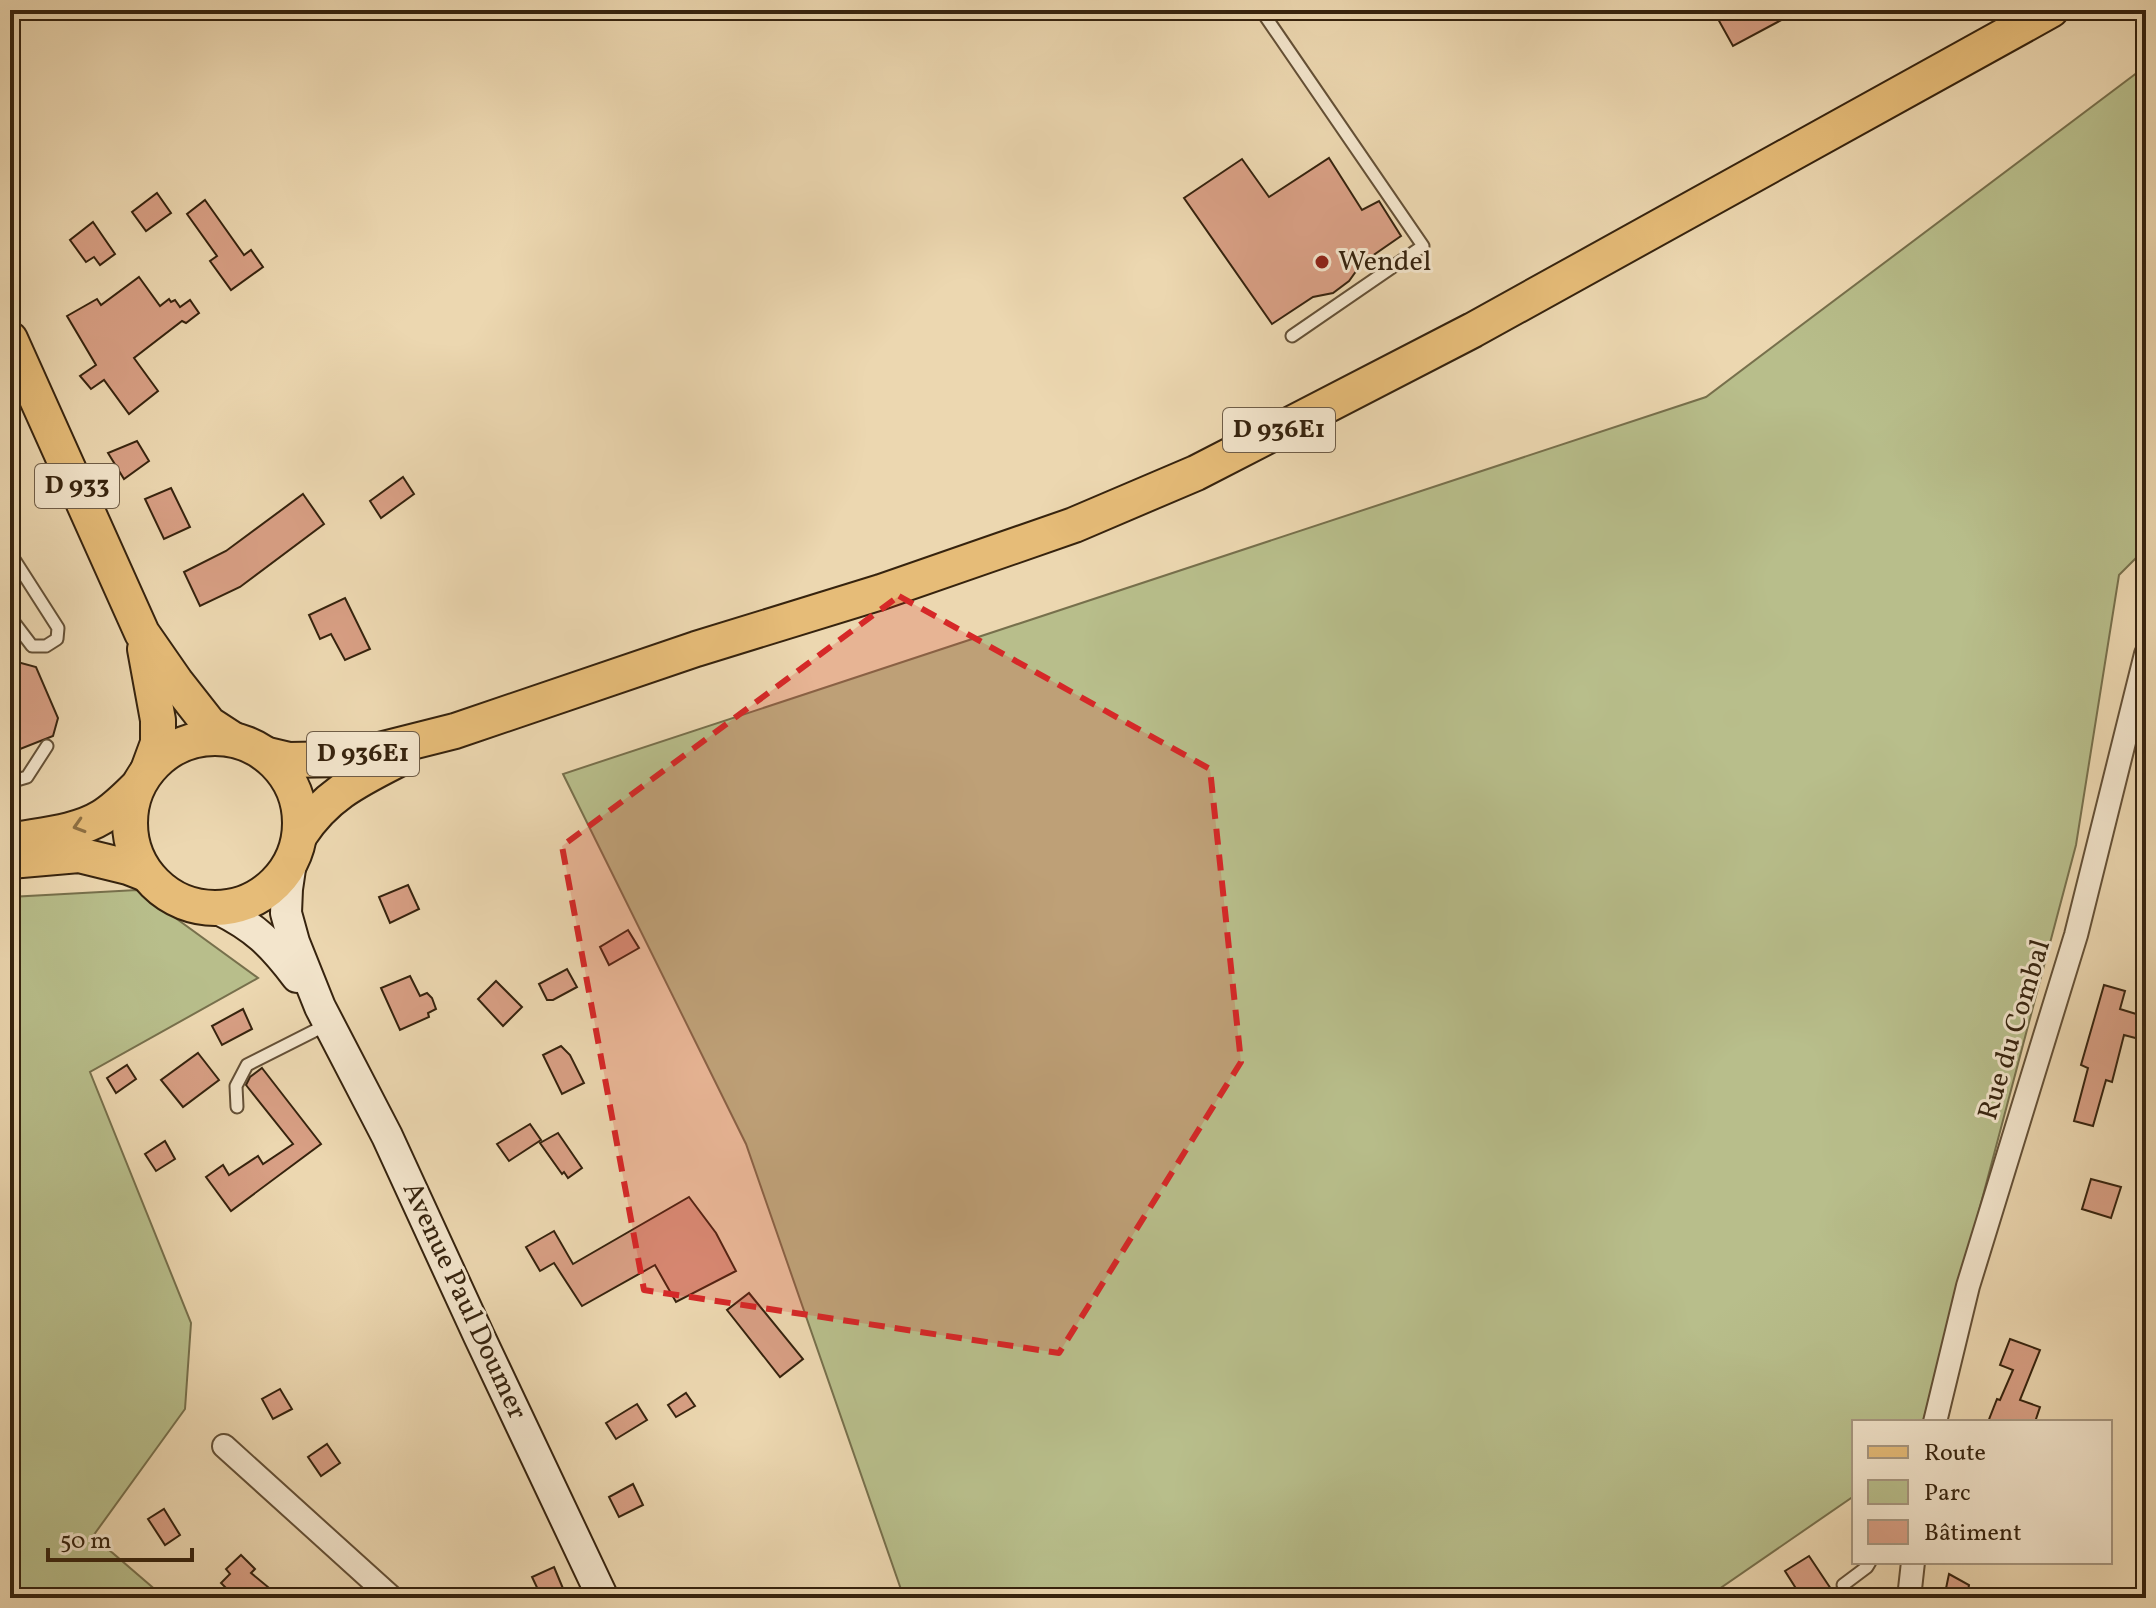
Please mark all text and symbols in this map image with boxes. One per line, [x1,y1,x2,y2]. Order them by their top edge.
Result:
place label: Wendel [1338,243,1431,282]
marker: Wendel [1313,253,1331,271]
road number: D 936E1 [1223,408,1335,452]
road number: D 933 [35,464,119,508]
road number: D 936E1 [307,732,419,776]
one-way arrow [72,817,86,833]
street label: Rue du Combal [1969,935,2061,1125]
street label: Avenue Paul Doumer [392,1176,536,1426]
legend [1852,1420,2112,1564]
text: Route [1924,1437,1986,1471]
text: Parc [1924,1477,1971,1511]
scale bar [48,1512,192,1562]
text: Bâtiment [1924,1517,2022,1551]
text: 50 m [60,1525,112,1559]

